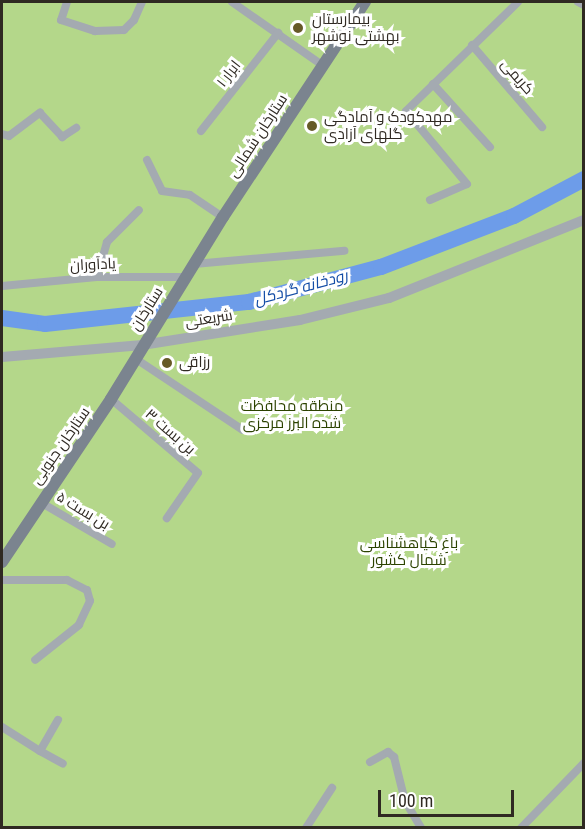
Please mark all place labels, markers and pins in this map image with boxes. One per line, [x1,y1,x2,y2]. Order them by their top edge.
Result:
place label: بیمارستان بهشتی نوشهر [312,10,399,45]
marker: بیمارستان بهشتی نوشهر [289,19,307,37]
place label: مهدکودک و آمادگی گلهای آزادی [324,108,452,143]
marker: مهدکودک و آمادگی گلهای آزادی [305,119,319,133]
place label: رزاقی [179,354,210,372]
marker: رزاقی [160,356,174,370]

